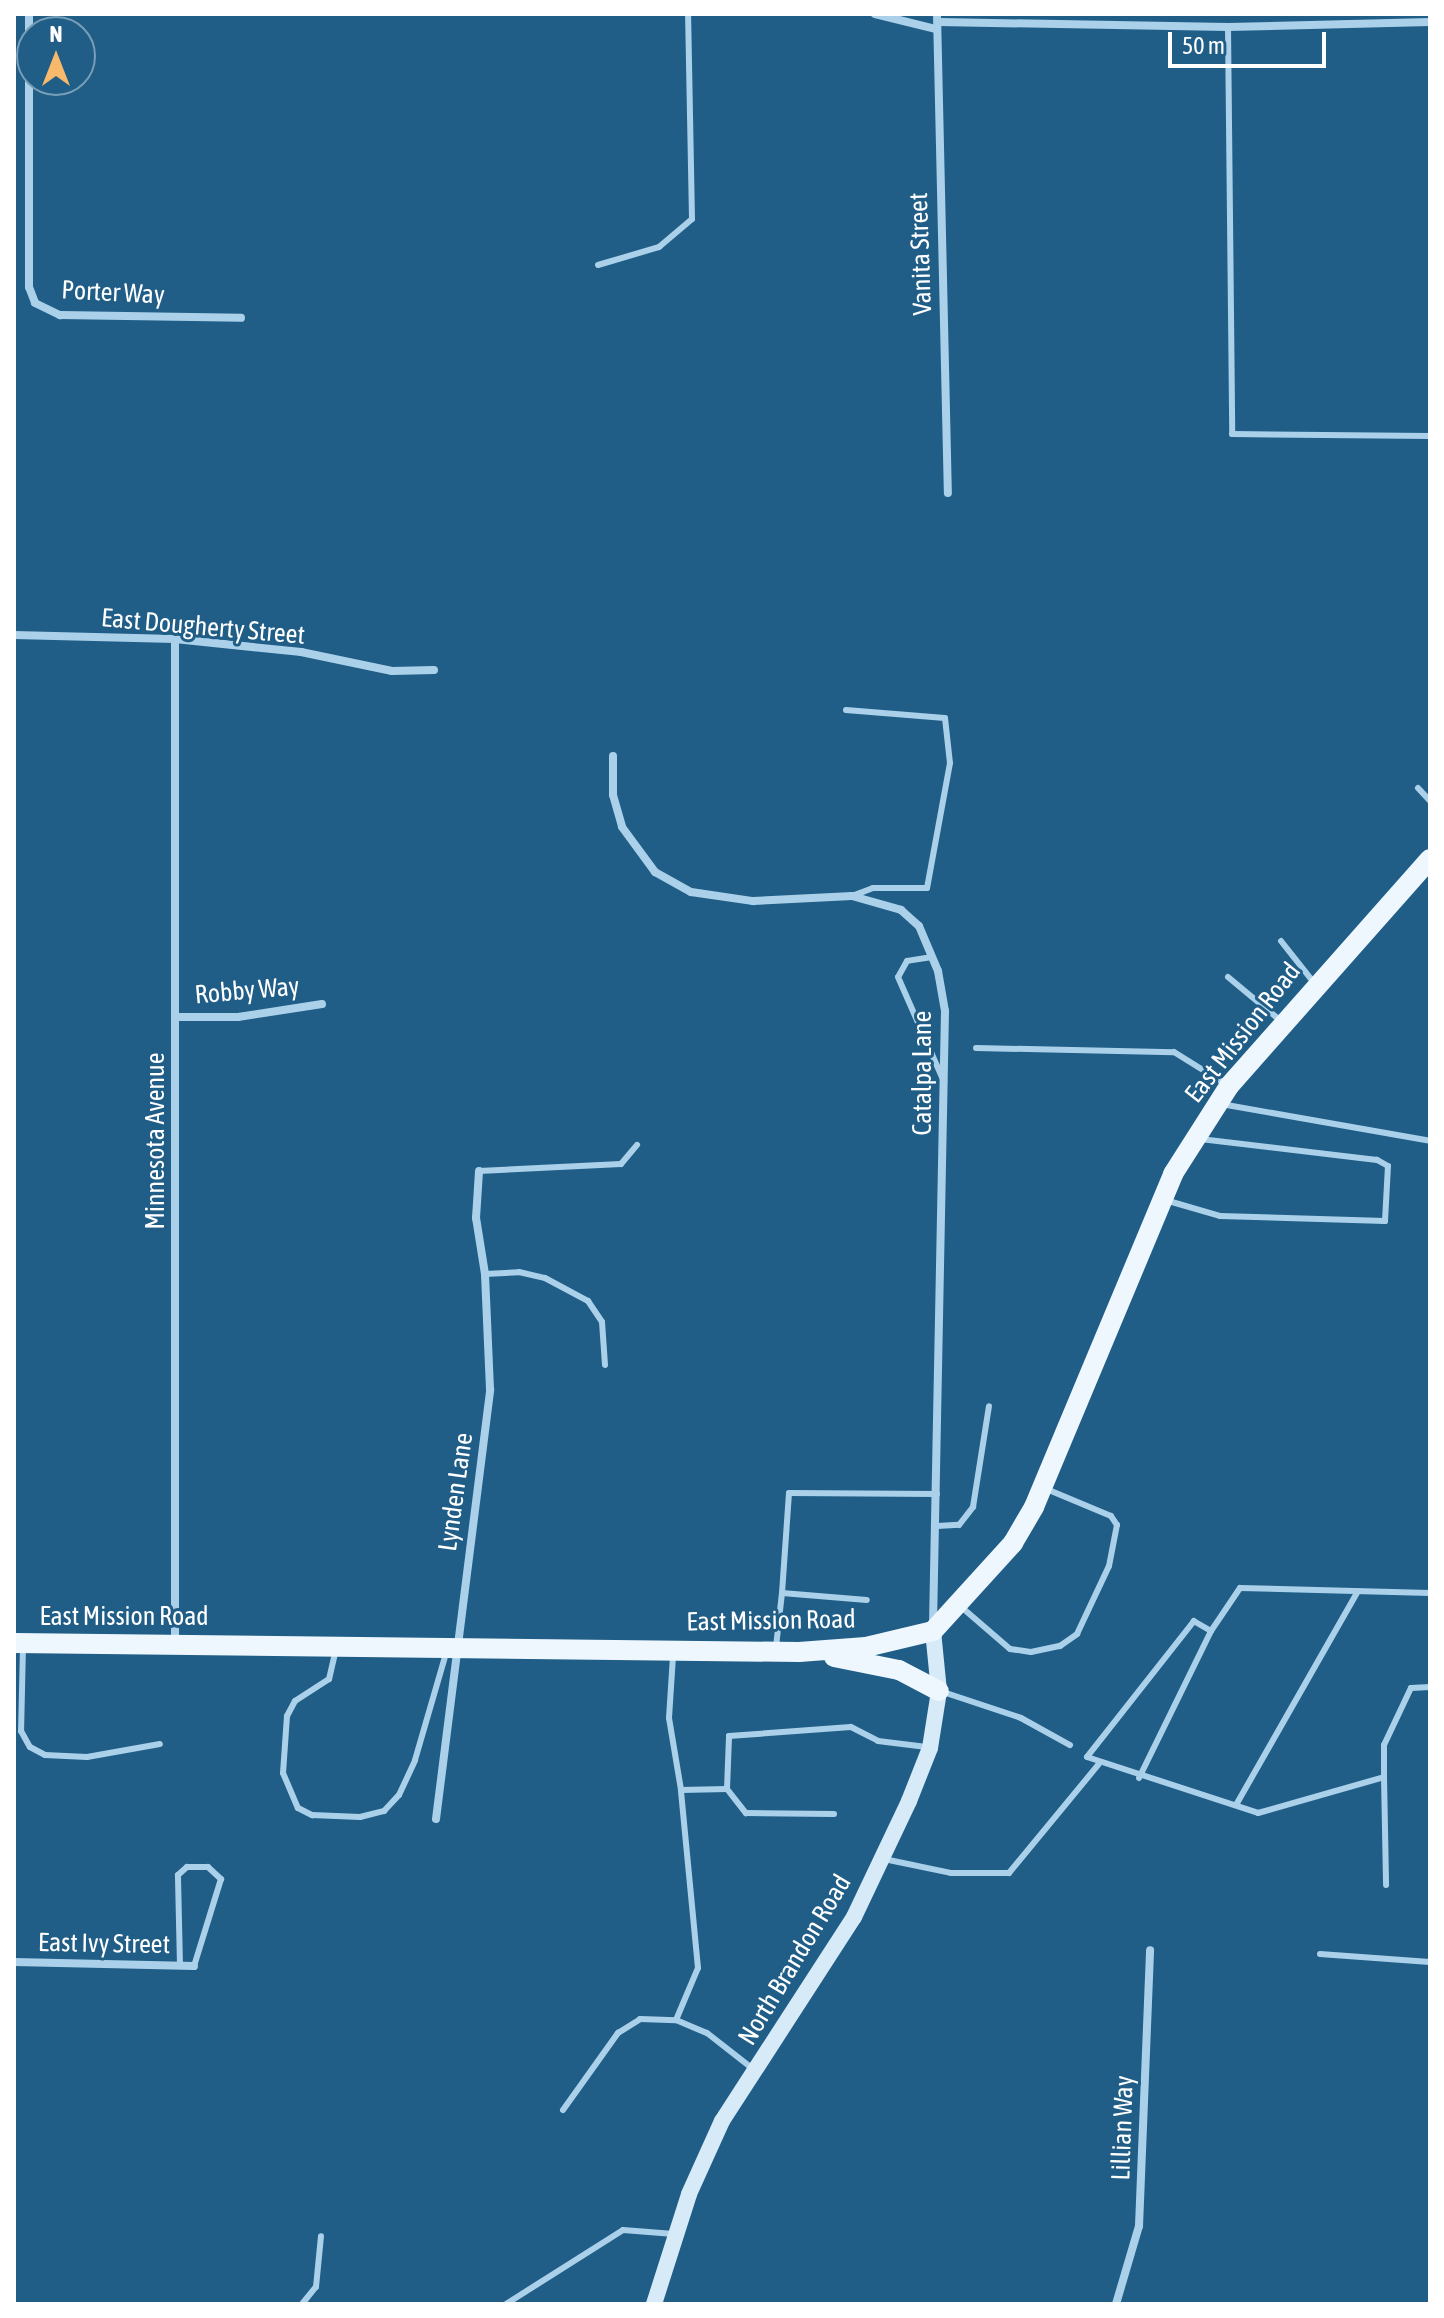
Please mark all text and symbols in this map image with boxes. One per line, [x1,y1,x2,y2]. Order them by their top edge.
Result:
north arrow [16,16,96,96]
scale bar [1172,16,1330,66]
text: N [50,21,62,47]
text: 50 m [1182,32,1225,59]
street label: Vanita Street [903,192,939,316]
street label: Porter Way [61,275,165,311]
street label: East Dougherty Street [100,603,306,651]
street label: East Mission Road [1179,957,1307,1109]
street label: Robby Way [193,971,301,1011]
street label: Catalpa Lane [907,1011,939,1135]
street label: Minnesota Avenue [140,1053,172,1229]
street label: Lynden Lane [432,1431,480,1553]
street label: East Mission Road [39,1601,209,1633]
street label: East Mission Road [686,1604,856,1638]
street label: North Brandon Road [732,1869,858,2051]
street label: East Ivy Street [38,1927,170,1961]
street label: Lillian Way [1106,2075,1140,2181]

